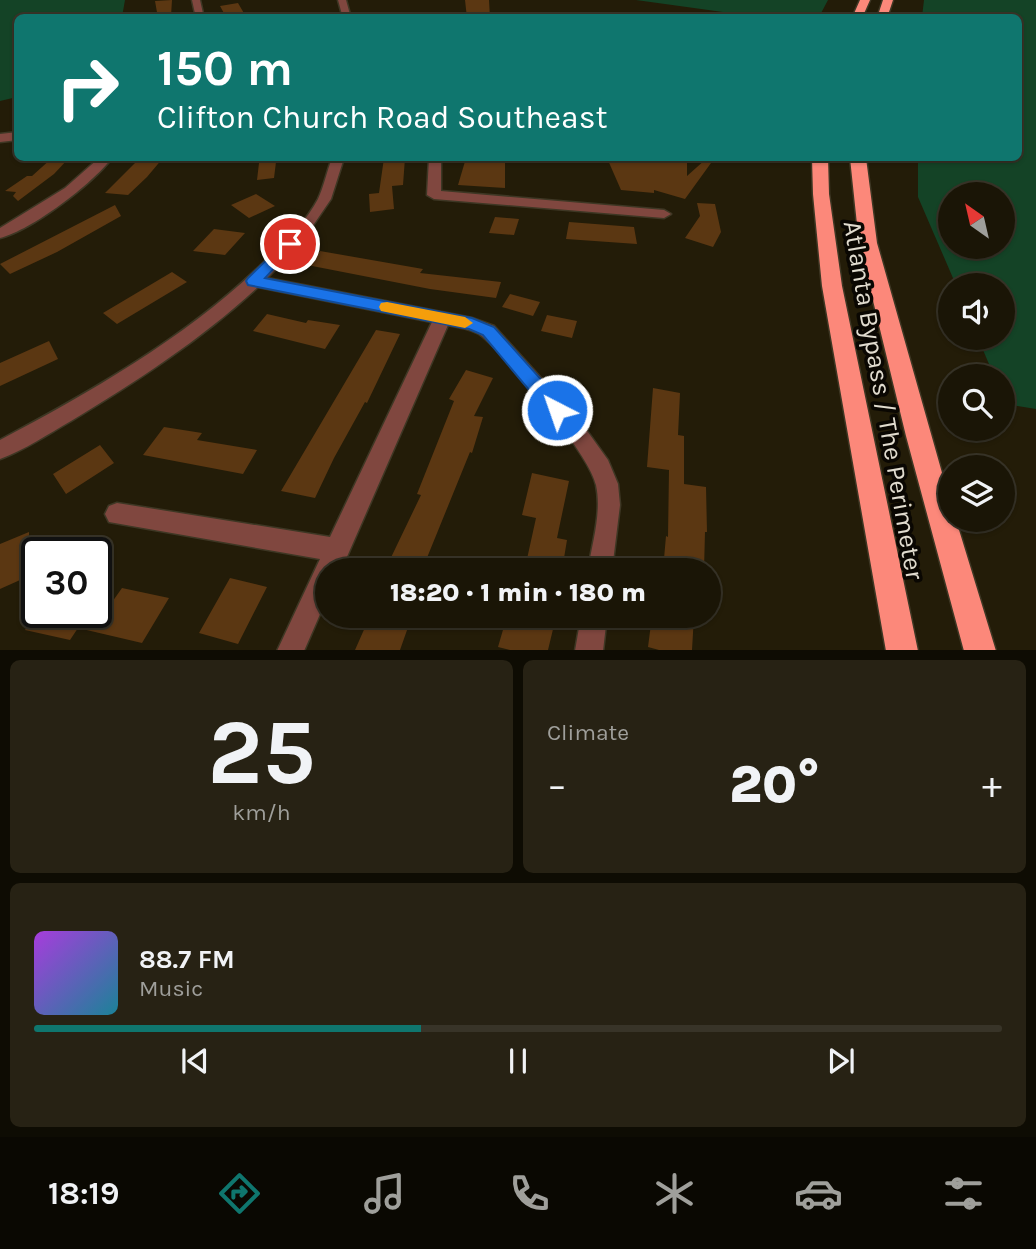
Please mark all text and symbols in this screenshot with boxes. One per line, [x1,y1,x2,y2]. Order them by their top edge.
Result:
text: 150 m [157,40,293,97]
icon: right [42,42,133,133]
text: Clifton Church Road Southeast [157,99,608,136]
north arrow [938,182,1015,259]
map controls [938,182,1015,532]
pin [260,214,320,274]
street label: Atlanta Bypass / The Perimeter [837,218,931,583]
icon: arrive [271,225,309,263]
button: sound [938,273,1015,350]
button: search [938,364,1015,441]
position arrow [520,373,594,447]
button: layers [938,455,1015,532]
speed limit sign: 30 [21,537,112,628]
text: 18:20 · 1 min · 180 m [390,577,646,608]
text: 25 [207,700,316,806]
text: Climate [547,719,629,746]
text: 20° [729,754,820,815]
text: − [547,763,567,808]
text: + [982,763,1002,808]
text: km/h [232,799,291,826]
text: 88.7 FM [139,944,235,975]
text: Music [139,975,203,1002]
icon: previous [176,1042,214,1080]
icon: pause [499,1042,537,1080]
icon: next [822,1042,860,1080]
icon: directions [215,1169,264,1218]
icon: music [360,1169,409,1218]
icon: phone [505,1169,554,1218]
icon: climate [650,1169,699,1218]
icon: car [794,1169,843,1218]
icon: filters [939,1169,988,1218]
text: 18:19 [48,1175,120,1212]

